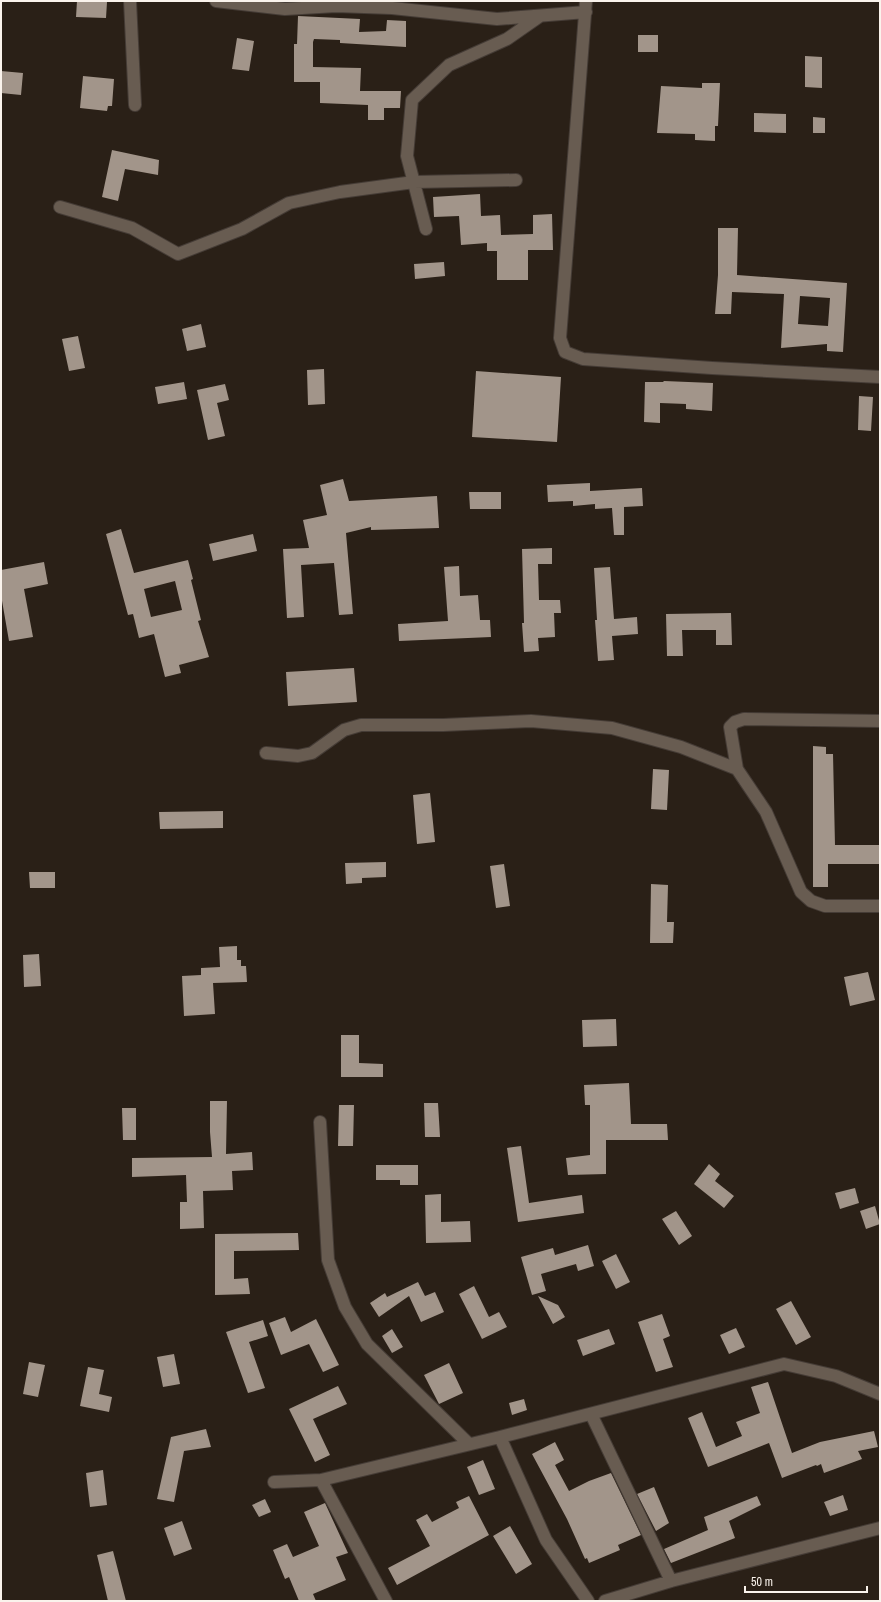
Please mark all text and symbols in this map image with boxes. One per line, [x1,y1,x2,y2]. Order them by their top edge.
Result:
scale bar [745,1568,867,1594]
text: 50 m [751,1574,773,1590]

